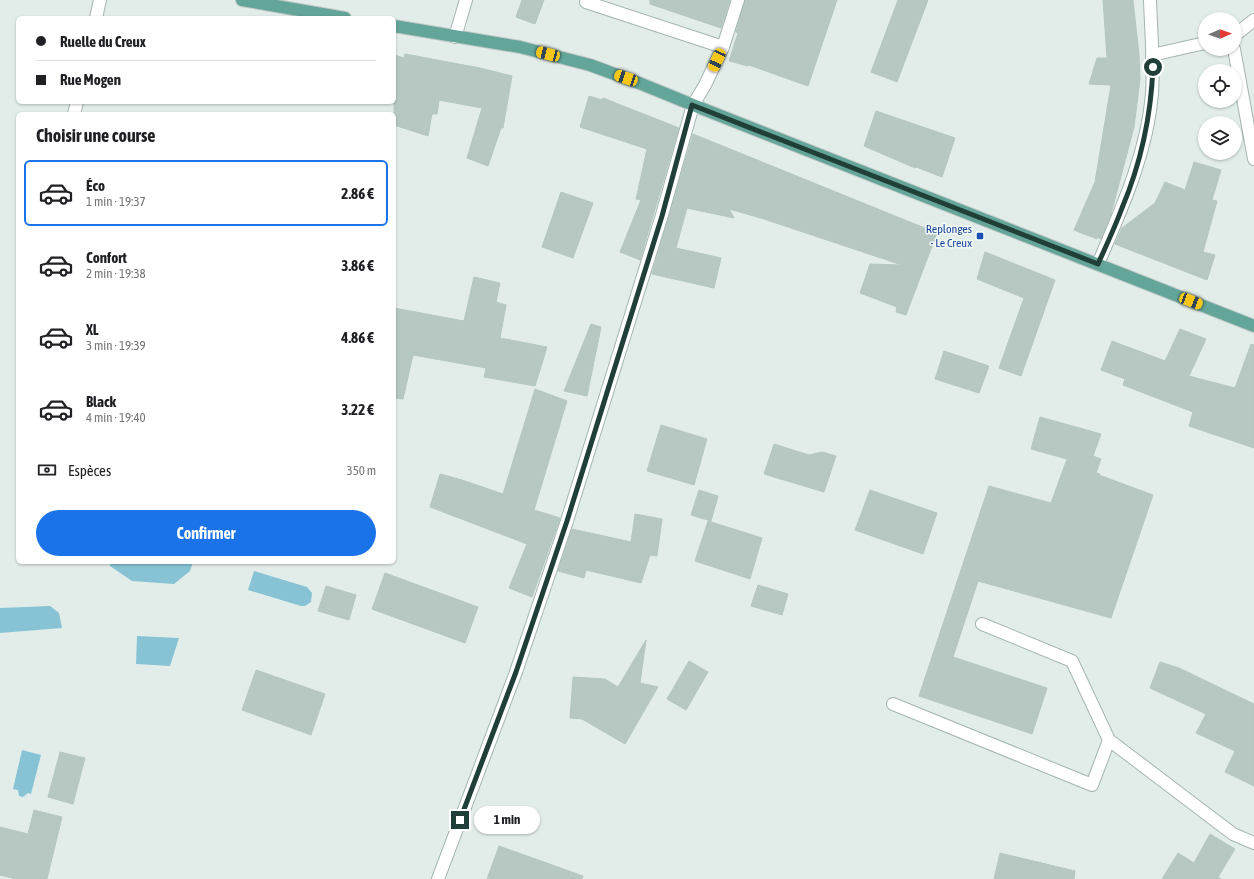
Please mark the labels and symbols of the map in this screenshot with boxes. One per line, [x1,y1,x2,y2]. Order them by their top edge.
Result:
north arrow [1198,12,1242,56]
car [535,45,561,63]
car [706,47,728,73]
route start [1144,58,1162,76]
car [613,68,639,88]
place label: Replonges - Le Creux [926,222,972,250]
marker: Replonges - Le Creux [975,231,985,241]
car [1178,291,1204,311]
callout: 1 min [474,806,540,834]
route end [451,811,469,829]

